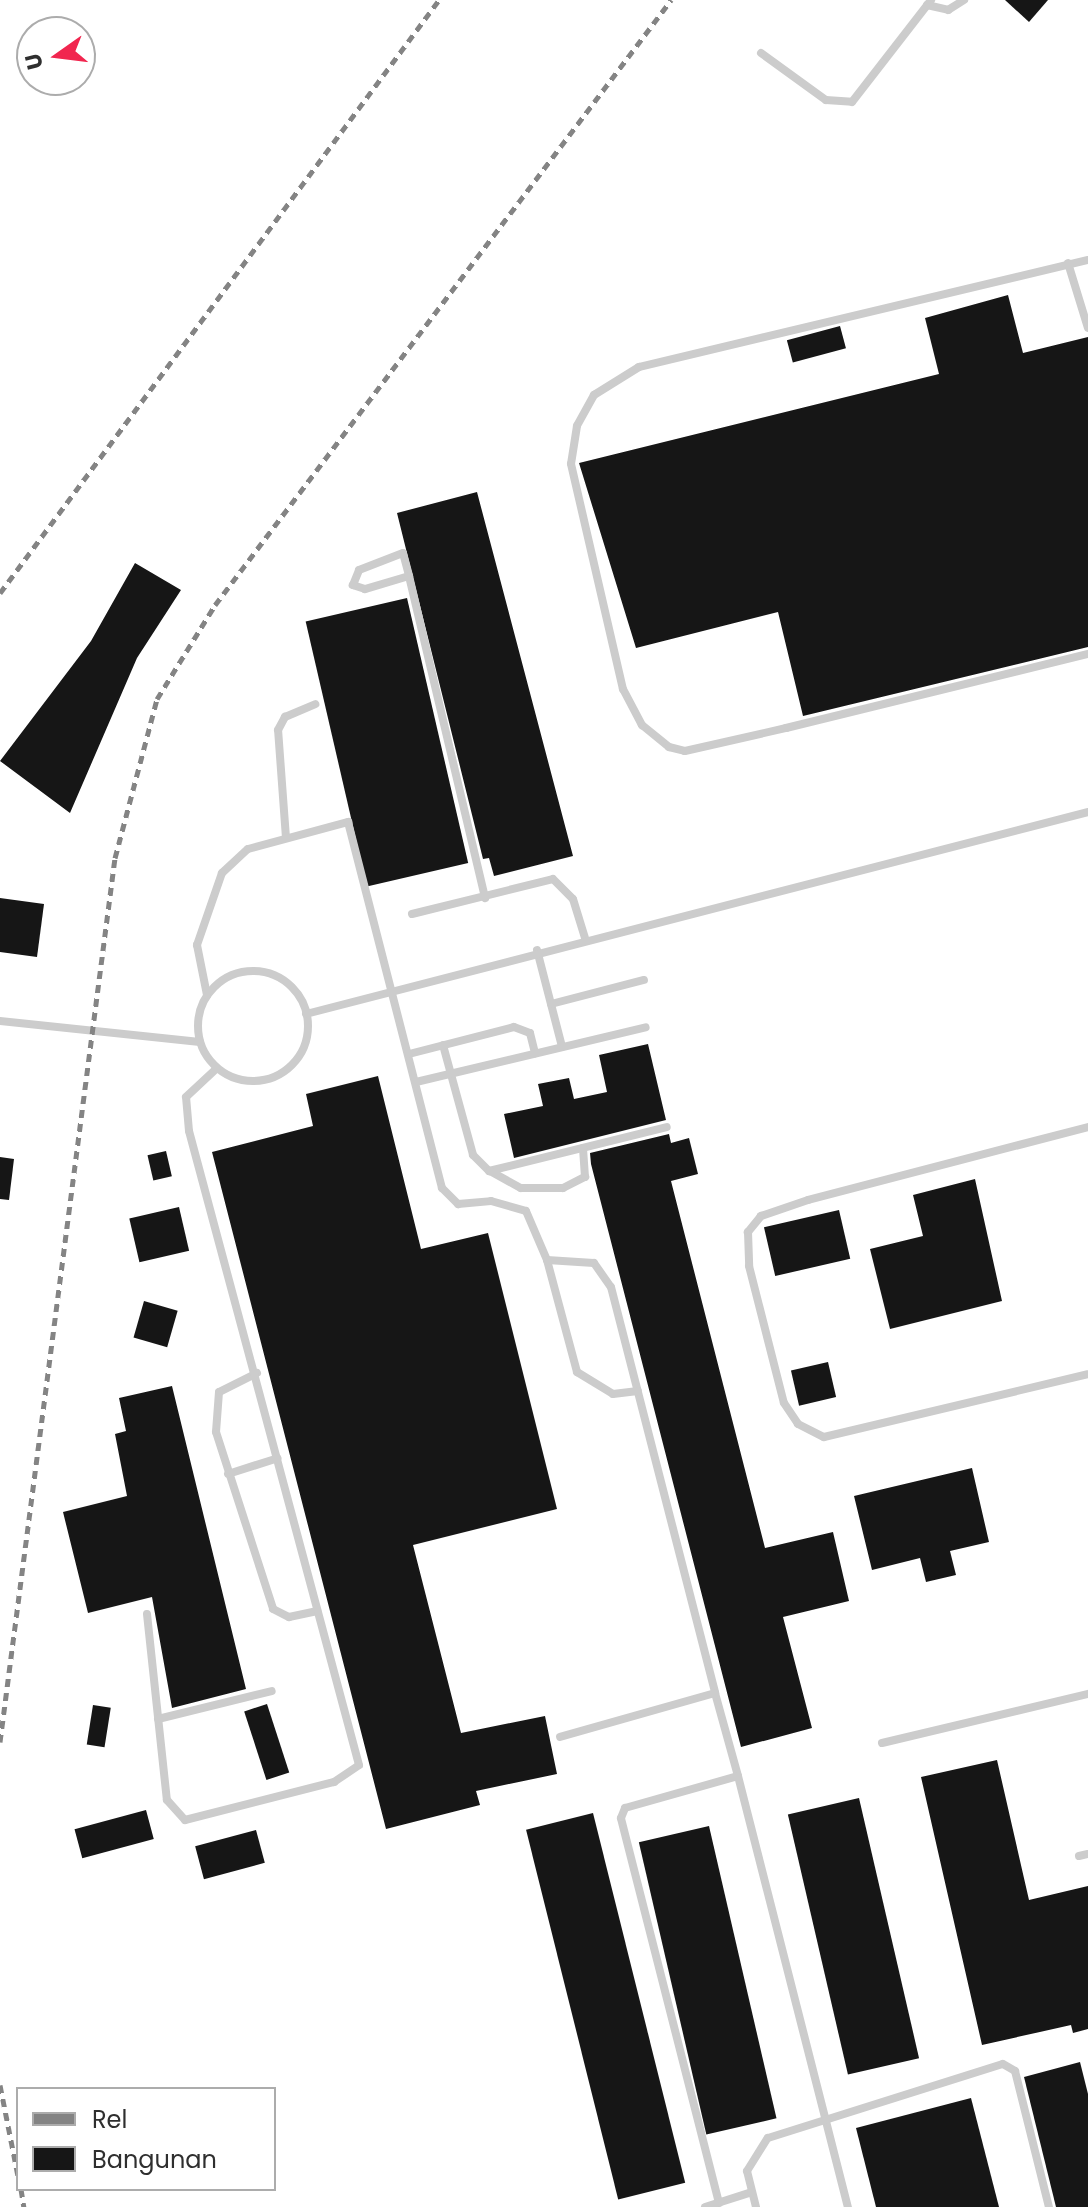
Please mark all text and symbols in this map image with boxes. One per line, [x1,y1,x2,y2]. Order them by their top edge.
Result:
north arrow [16,16,96,96]
text: U [17,50,51,73]
legend [16,2087,276,2191]
text: Rel [92,2103,127,2136]
text: Bangunan [92,2143,217,2176]

